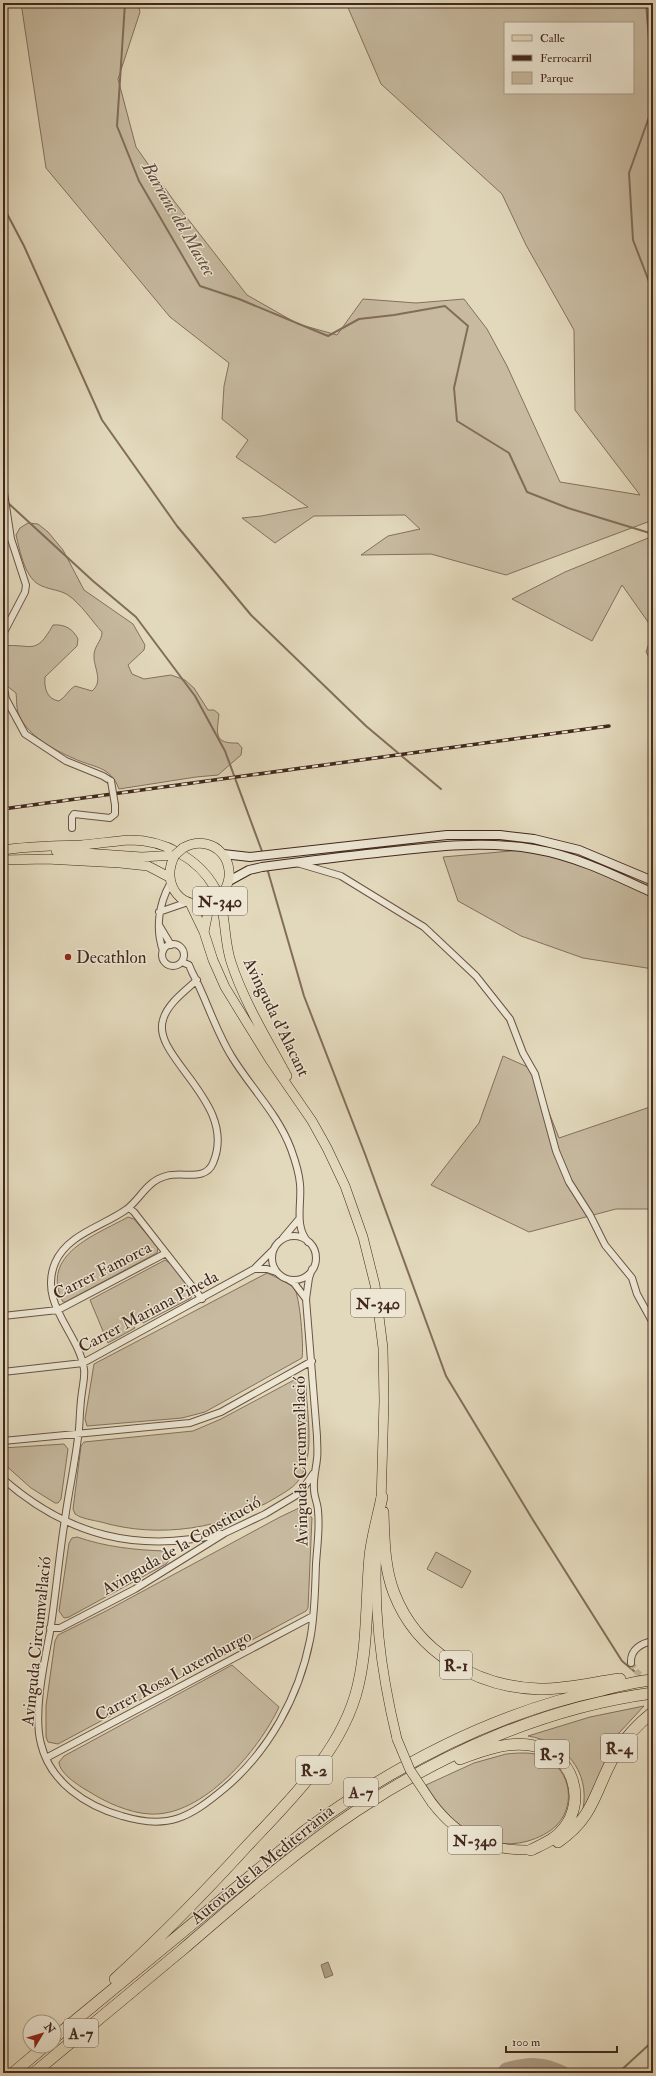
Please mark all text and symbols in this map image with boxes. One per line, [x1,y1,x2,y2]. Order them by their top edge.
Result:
legend [504,22,634,94]
text: Calle [540,31,565,46]
text: Ferrocarril [540,51,592,66]
text: Parque [540,71,574,86]
water label: Barranc del Mastec [136,157,221,281]
road number: N-340 [193,887,247,915]
place label: Decathlon [76,947,147,968]
marker: Decathlon [63,952,73,962]
street label: Avinguda d'Alacant [238,954,315,1080]
street label: Carrer Famorca [50,1236,156,1304]
street label: Carrer Mariana Pineda [75,1265,223,1357]
road number: N-340 [351,1289,405,1317]
street label: Avinguda Circumval·lació [289,1376,313,1547]
street label: Avinguda de la Constitució [97,1491,265,1600]
street label: Avinguda Circumval·lació [17,1555,56,1728]
street label: Carrer Rosa Luxemburgo [91,1625,255,1726]
road number: R-1 [440,1651,472,1679]
road number: R-4 [601,1734,637,1762]
road number: R-3 [535,1740,569,1768]
road number: R-2 [296,1756,332,1784]
road number: A-7 [344,1778,378,1806]
street label: Autovia de la Mediterrània [186,1800,339,1929]
road number: N-340 [448,1826,502,1854]
north arrow [22,2014,62,2054]
text: N [41,2019,58,2037]
road number: A-7 [64,2019,98,2047]
scale bar [506,2028,617,2054]
text: 100 m [512,2035,541,2050]

